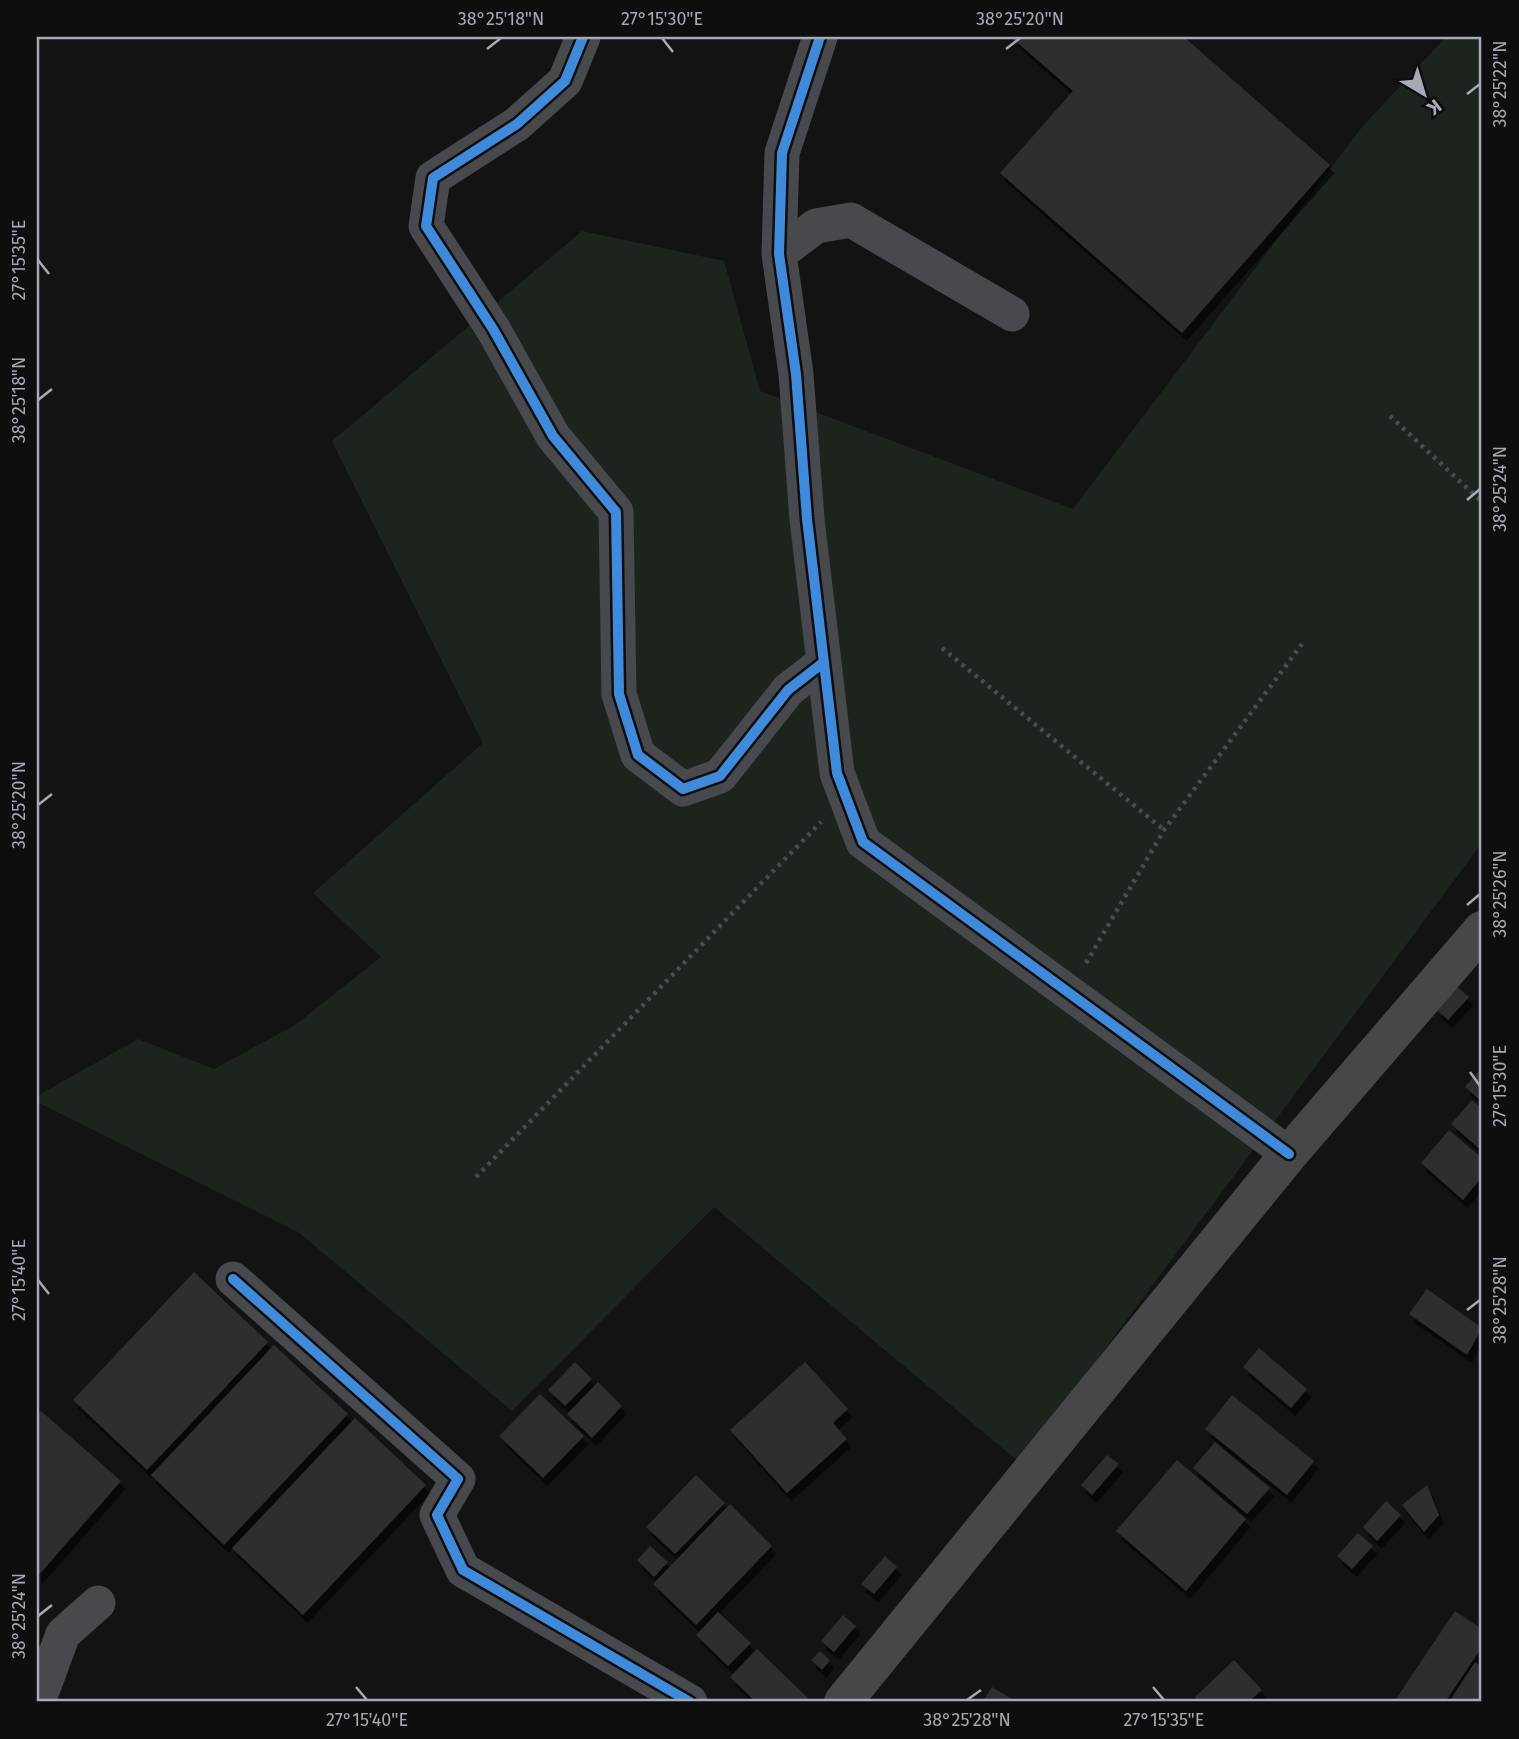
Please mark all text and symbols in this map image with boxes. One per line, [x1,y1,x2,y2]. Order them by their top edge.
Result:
text: 38°25'18"N [458,8,544,30]
text: 27°15'30"E [621,8,703,30]
text: 38°25'20"N [976,8,1064,30]
text: 38°25'22"N [1489,41,1511,127]
north arrow [1390,60,1460,130]
text: K [1422,94,1446,120]
text: 27°15'35"E [8,220,30,300]
text: 38°25'18"N [8,357,30,443]
text: 38°25'24"N [1489,446,1511,532]
text: 38°25'20"N [8,761,30,849]
text: 38°25'26"N [1489,850,1511,938]
text: 27°15'30"E [1489,1045,1511,1127]
text: 27°15'40"E [8,1239,30,1321]
text: 38°25'28"N [1489,1256,1511,1344]
text: 38°25'24"N [8,1573,30,1659]
text: 27°15'40"E [326,1709,408,1731]
text: 38°25'28"N [923,1709,1011,1731]
text: 27°15'35"E [1124,1709,1204,1731]

